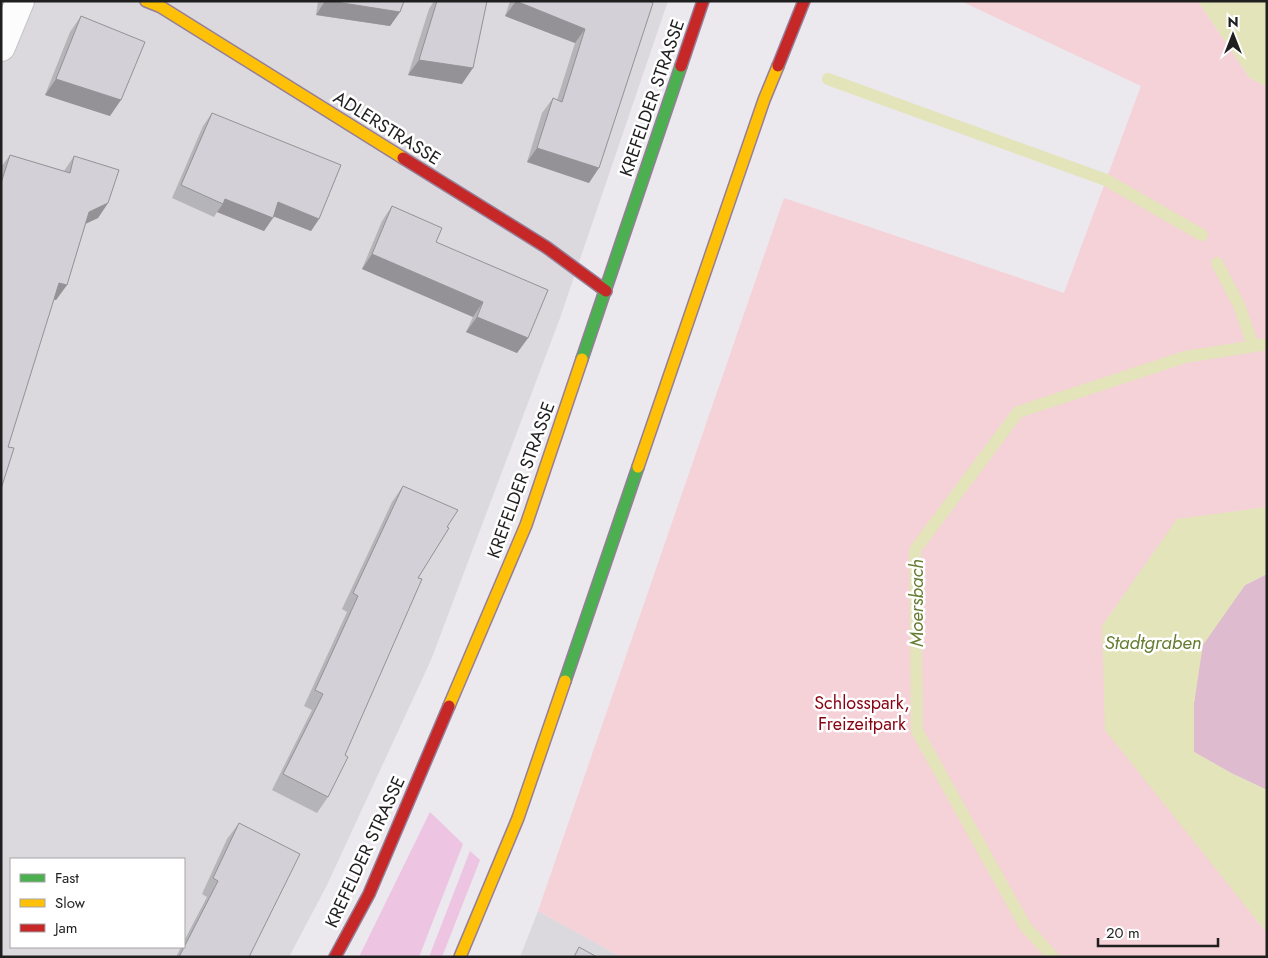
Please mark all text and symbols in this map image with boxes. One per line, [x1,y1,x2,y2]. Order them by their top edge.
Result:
north arrow [1208,10,1258,60]
text: N [1227,12,1239,32]
street label: KREFELDER STRASSE [613,16,691,180]
street label: ADLERSTRASSE [328,85,446,171]
street label: KREFELDER STRASSE [481,398,561,562]
water label: Moersbach [903,559,930,647]
water label: Stadtgraben [1105,629,1202,656]
park label: Schlosspark, Freizeitpark [814,690,910,737]
street label: KREFELDER STRASSE [318,772,412,932]
legend [10,858,185,948]
text: Fast [55,867,79,889]
text: Slow [55,892,86,914]
scale bar [1098,916,1218,948]
text: Jam [53,917,78,939]
text: 20 m [1106,922,1140,944]

